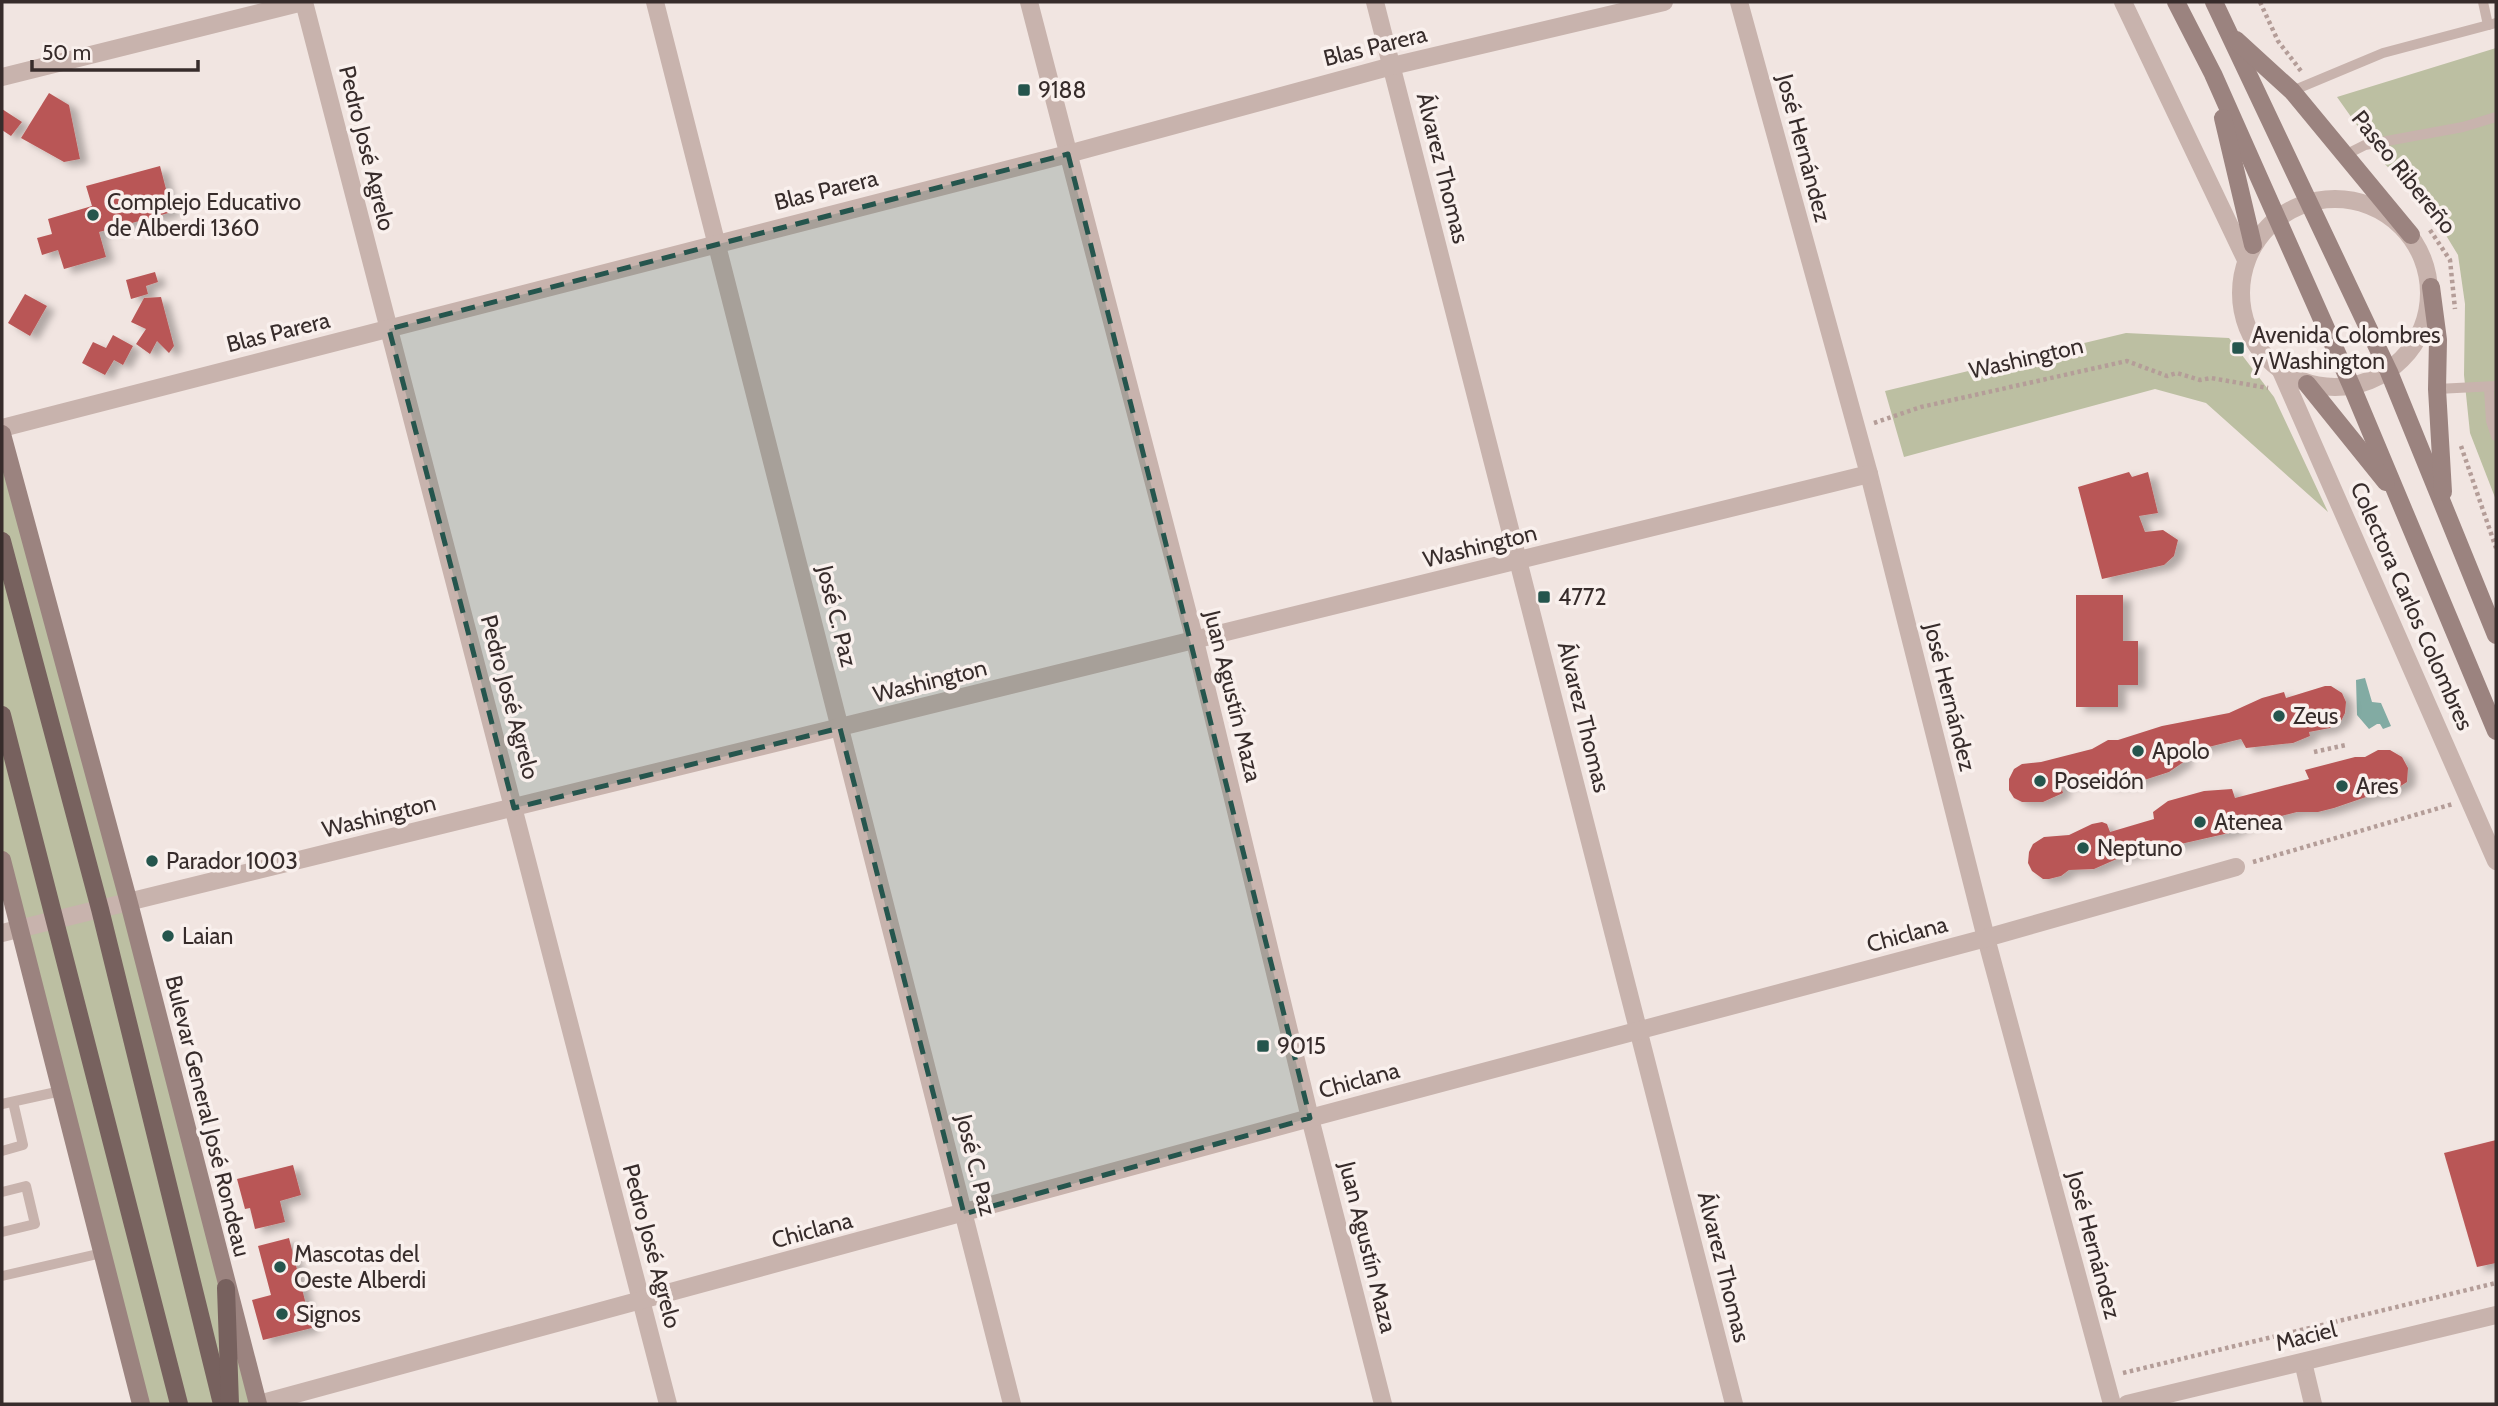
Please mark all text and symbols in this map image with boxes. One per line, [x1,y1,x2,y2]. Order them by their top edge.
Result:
street label: Blas Parera [1320,20,1430,72]
scale bar [32,28,198,72]
text: 50 m [42,40,91,65]
street label: Pedro José Agrelo [333,63,401,233]
street label: José Hernández [1771,70,1837,225]
place label: 9188 [1038,76,1086,104]
marker: 9188 [1016,82,1032,98]
street label: Álvarez Thomas [1411,90,1476,246]
street label: Paseo Ribereño [2346,105,2462,239]
street label: Blas Parera [771,164,881,216]
place label: Complejo Educativo de Alberdi 1360 [107,188,301,242]
marker: Complejo Educativo de Alberdi 1360 [85,207,101,223]
street label: Blas Parera [223,306,333,358]
place label: Avenida Colombres y Washington [2252,321,2441,375]
street label: Washington [1966,331,2086,385]
marker: Avenida Colombres y Washington [2230,340,2246,356]
street label: Colectora Carlos Colombres [2345,478,2479,734]
street label: Washington [1420,518,1540,574]
street label: José C. Paz [811,561,863,670]
place label: 4772 [1558,583,1606,611]
marker: 4772 [1536,589,1552,605]
street label: Juan Agustín Maza [1198,606,1268,785]
street label: Pedro José Agrelo [475,612,545,782]
street label: José Hernández [1918,619,1982,774]
street label: Álvarez Thomas [1552,639,1617,795]
street label: Washington [870,653,990,709]
place label: Zeus [2293,702,2338,730]
marker: Zeus [2271,708,2287,724]
place label: Apolo [2152,737,2210,765]
marker: Apolo [2130,743,2146,759]
place label: Poseidón [2054,767,2144,795]
place label: Ares [2356,772,2398,800]
marker: Poseidón [2032,773,2048,789]
marker: Ares [2334,778,2350,794]
street label: Washington [319,788,439,844]
place label: Atenea [2214,808,2283,836]
marker: Atenea [2192,814,2208,830]
place label: Neptuno [2097,834,2183,862]
marker: Neptuno [2075,840,2091,856]
place label: Parador 1003 [166,847,298,875]
marker: Parador 1003 [144,853,160,869]
street label: Chiclana [1864,910,1950,958]
place label: Laian [182,922,233,950]
marker: Laian [160,928,176,944]
street label: Bulevar General José Rondeau [159,972,257,1260]
place label: 9015 [1277,1032,1326,1060]
marker: 9015 [1255,1038,1271,1054]
street label: Chiclana [1316,1056,1402,1104]
street label: José C. Paz [950,1110,1002,1219]
street label: Juan Agustín Maza [1333,1157,1403,1336]
street label: Pedro José Agrelo [617,1161,687,1331]
street label: José Hernández [2061,1167,2127,1322]
street label: Álvarez Thomas [1692,1189,1757,1345]
street label: Chiclana [769,1206,855,1254]
place label: Mascotas del Oeste Alberdi [294,1240,426,1294]
marker: Mascotas del Oeste Alberdi [272,1259,288,1275]
place label: Signos [296,1300,361,1328]
marker: Signos [274,1306,290,1322]
street label: Maciel [2272,1315,2340,1357]

